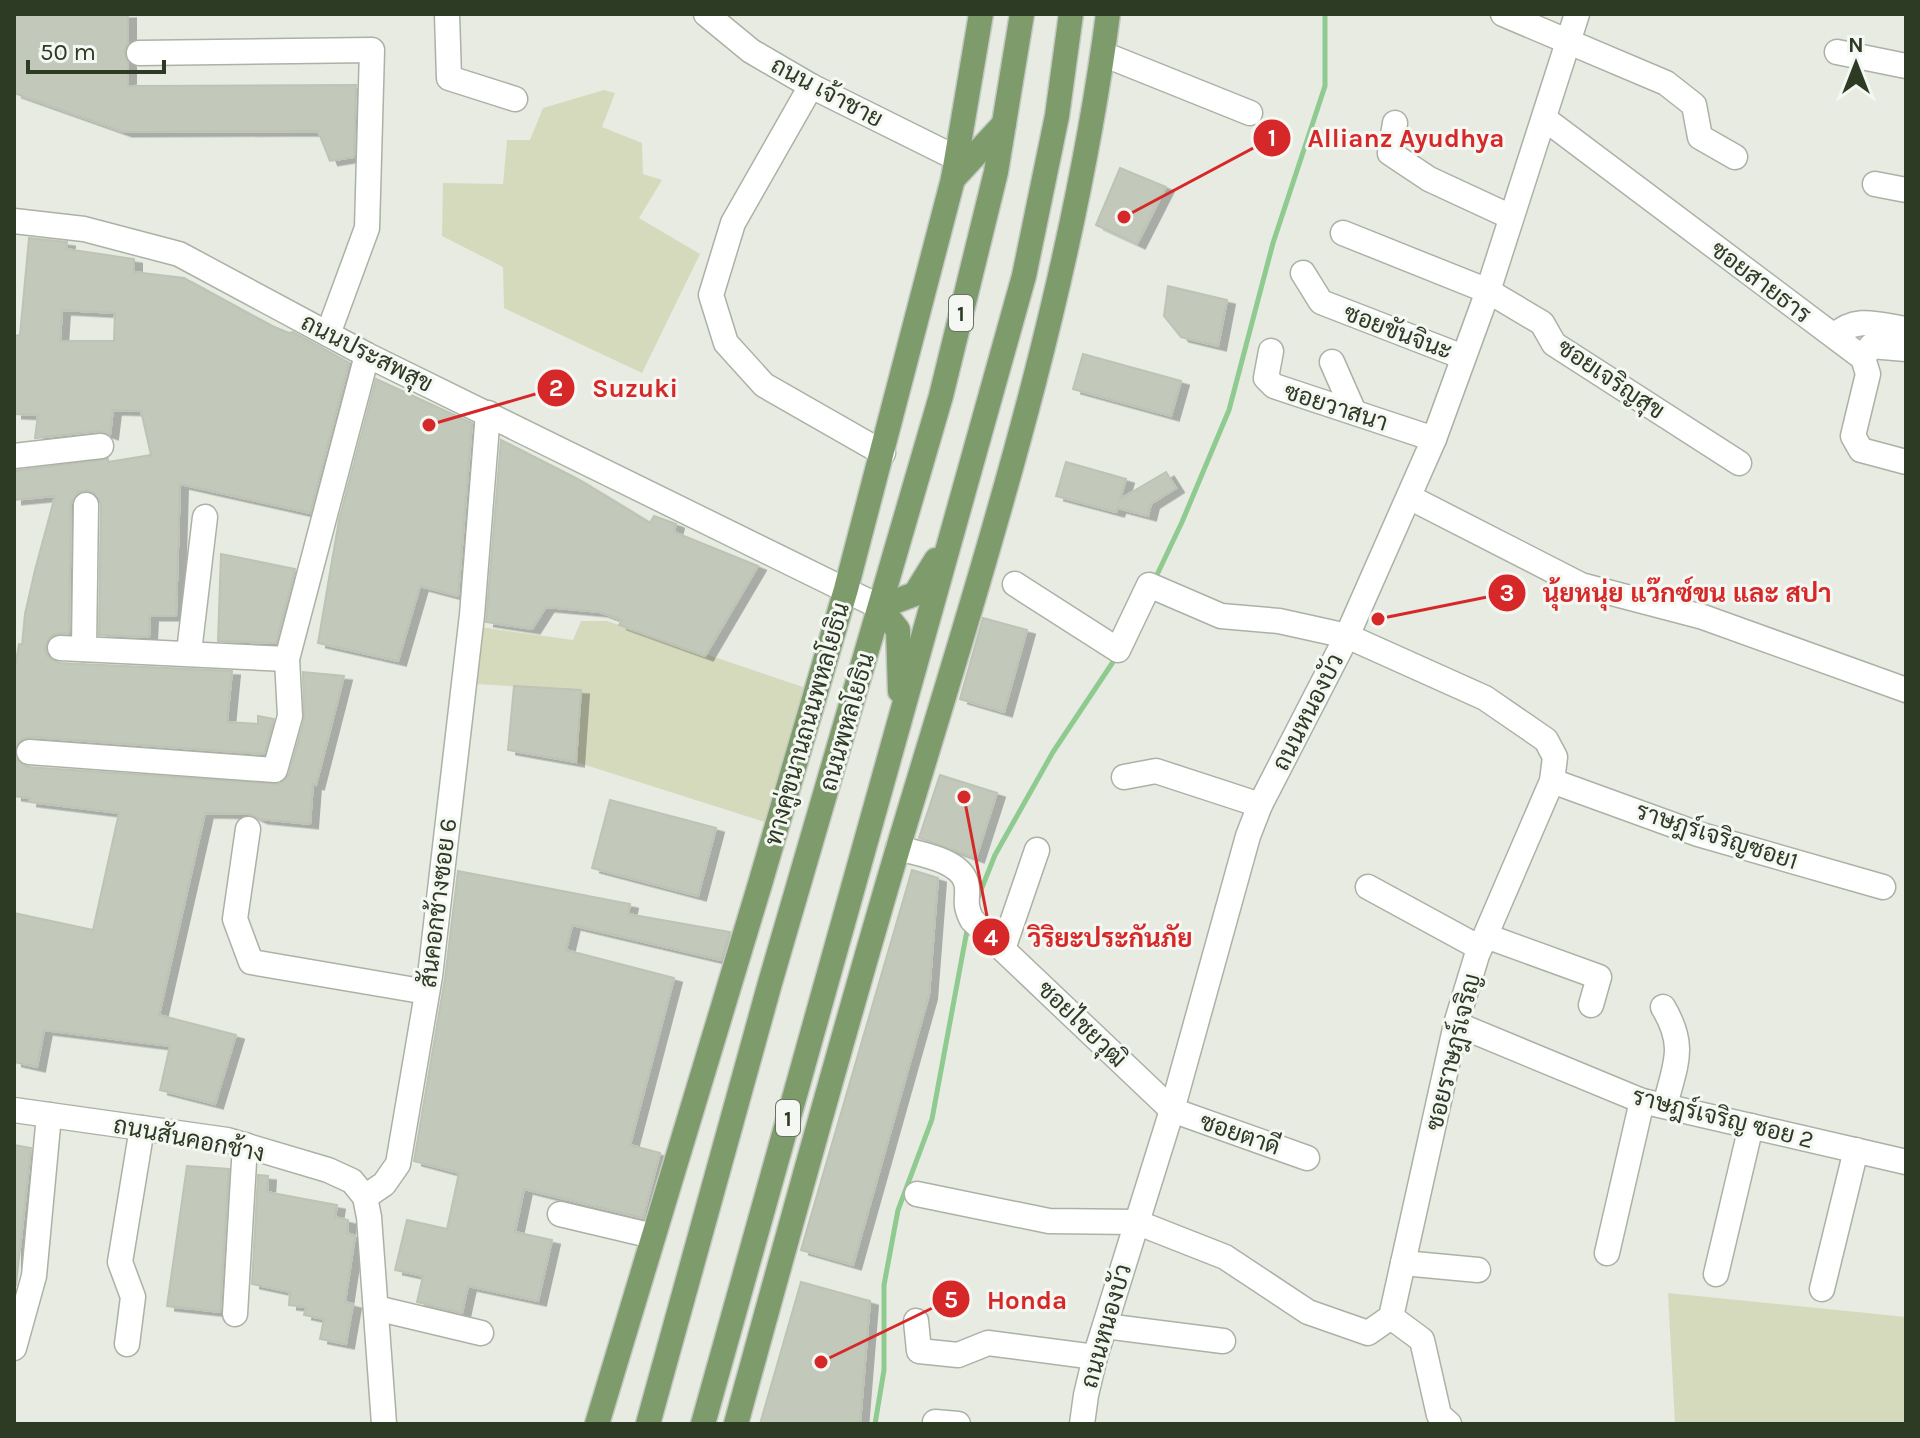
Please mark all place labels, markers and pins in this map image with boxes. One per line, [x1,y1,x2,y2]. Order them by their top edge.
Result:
callout: Allianz Ayudhya [1252,113,1521,163]
callout: Suzuki [536,363,694,413]
callout: นุ้ยหนุ่ย แว๊กซ์ขน และ สปา [1487,568,1848,618]
callout: วิริยะประกันภัย [971,912,1208,962]
callout: Honda [931,1274,1084,1324]

